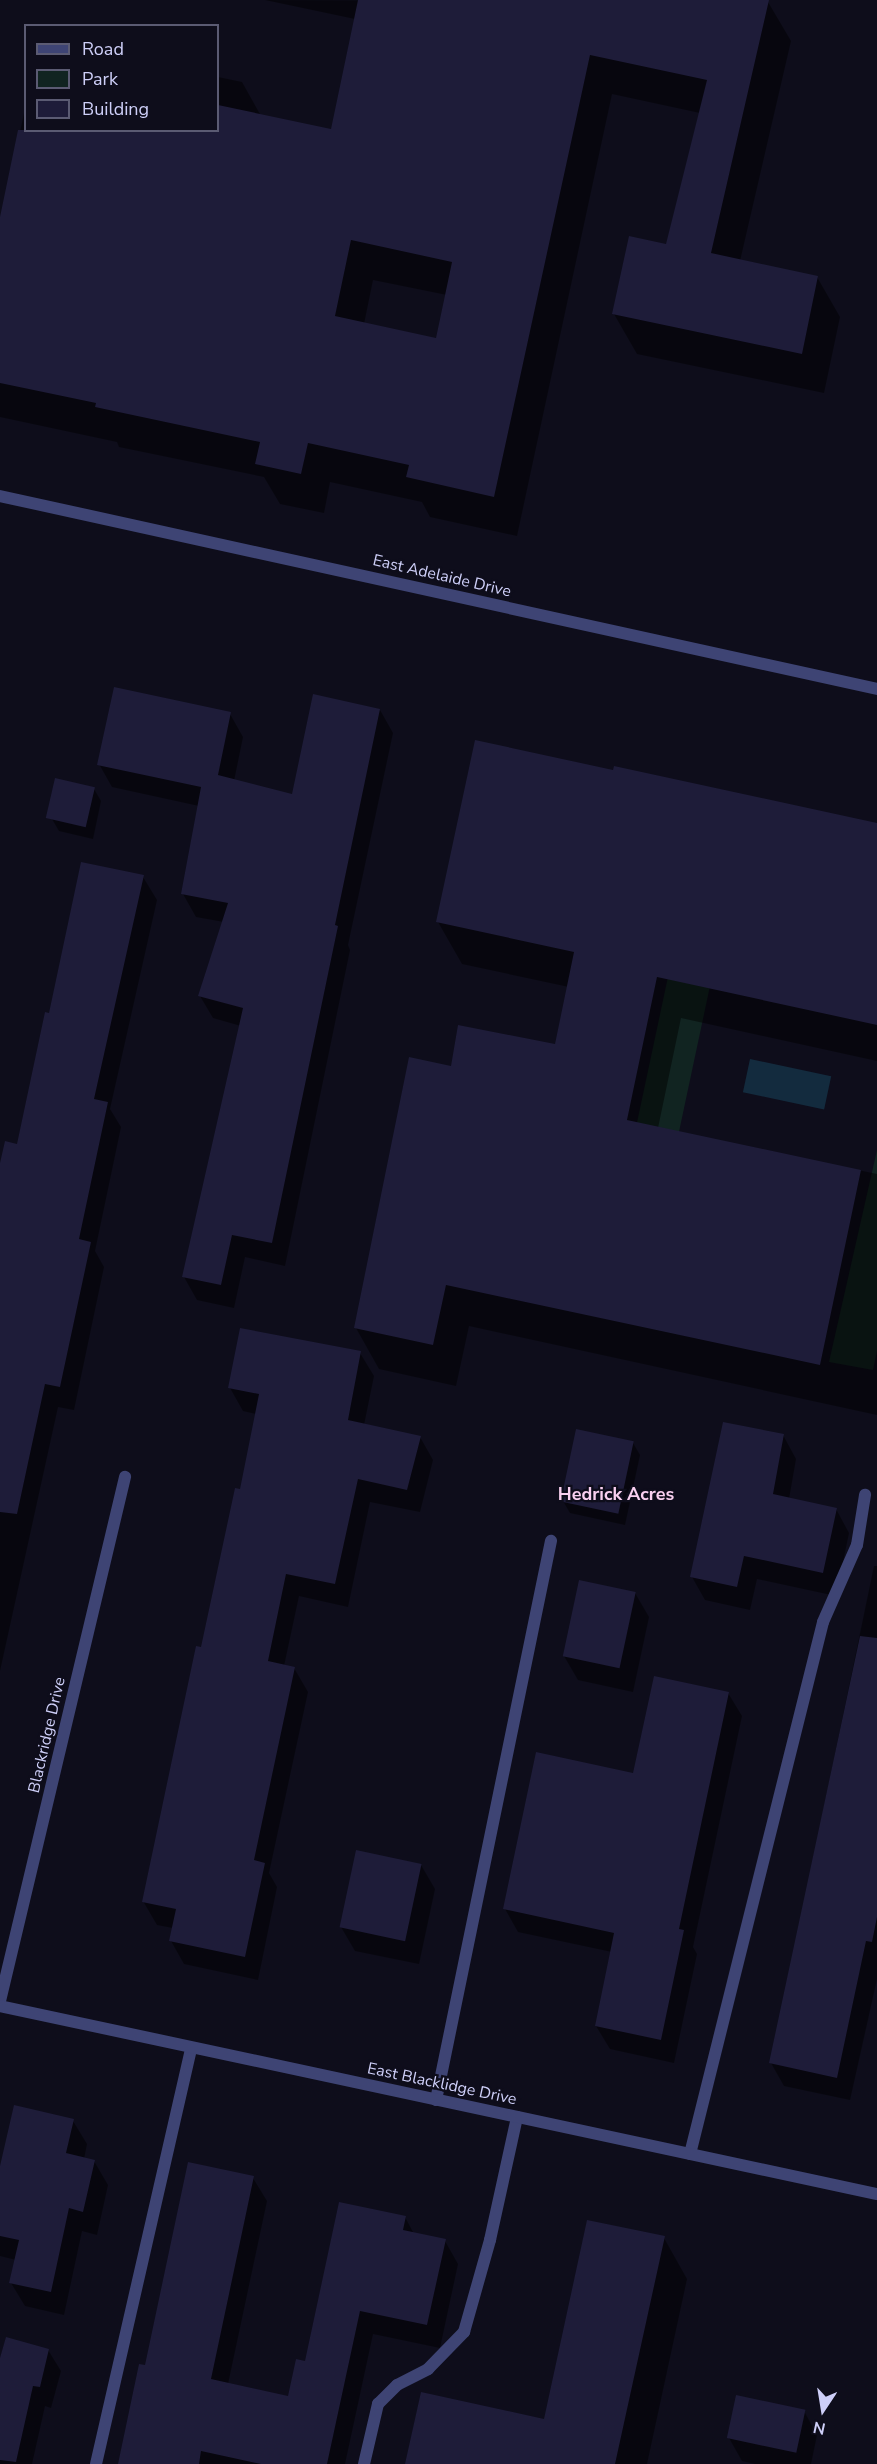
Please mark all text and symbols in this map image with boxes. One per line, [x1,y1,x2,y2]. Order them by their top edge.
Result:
legend [24,24,219,132]
text: Road [82,37,124,61]
text: Park [82,67,118,91]
text: Building [82,97,149,121]
street label: East Adelaide Drive [371,551,513,601]
district label: Hedrick Acres [558,1483,674,1505]
street label: Blackridge Drive [24,1675,70,1795]
street label: East Blacklidge Drive [366,2059,518,2109]
north arrow [793,2380,853,2440]
text: N [811,2416,827,2440]

